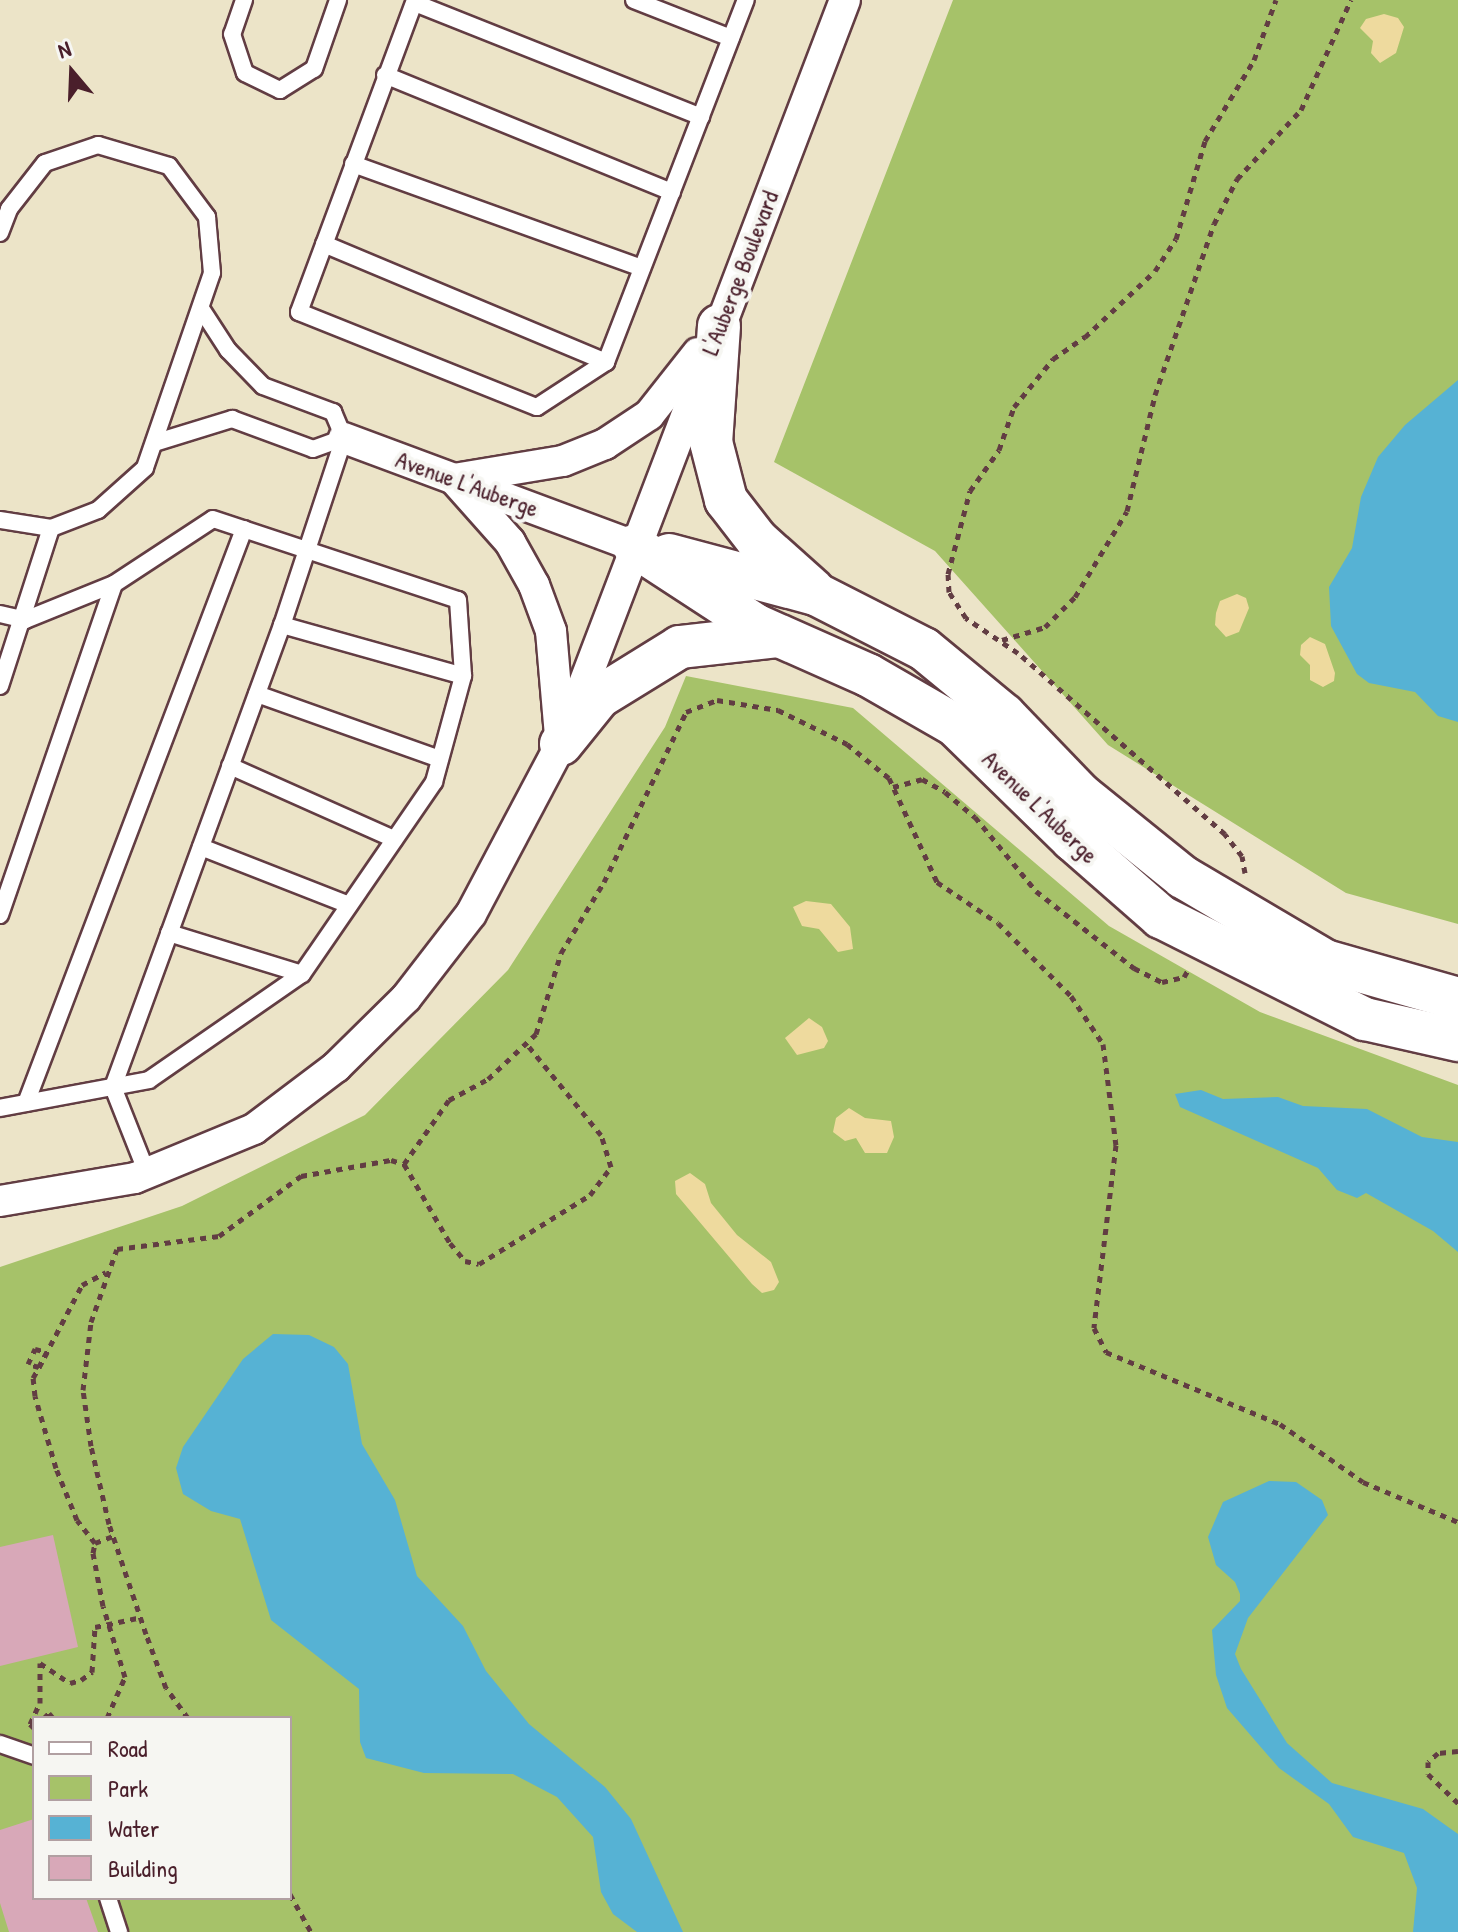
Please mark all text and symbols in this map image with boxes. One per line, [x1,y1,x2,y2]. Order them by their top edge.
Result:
north arrow [32,32,112,112]
text: N [54,33,75,65]
street label: L'Auberge Boulevard [695,187,785,359]
street label: Avenue L'Auberge [392,445,542,523]
street label: Avenue L'Auberge [976,745,1104,869]
legend [32,1716,292,1900]
text: Road [108,1732,147,1764]
text: Park [108,1772,148,1804]
text: Water [108,1812,159,1844]
text: Building [108,1852,178,1884]

